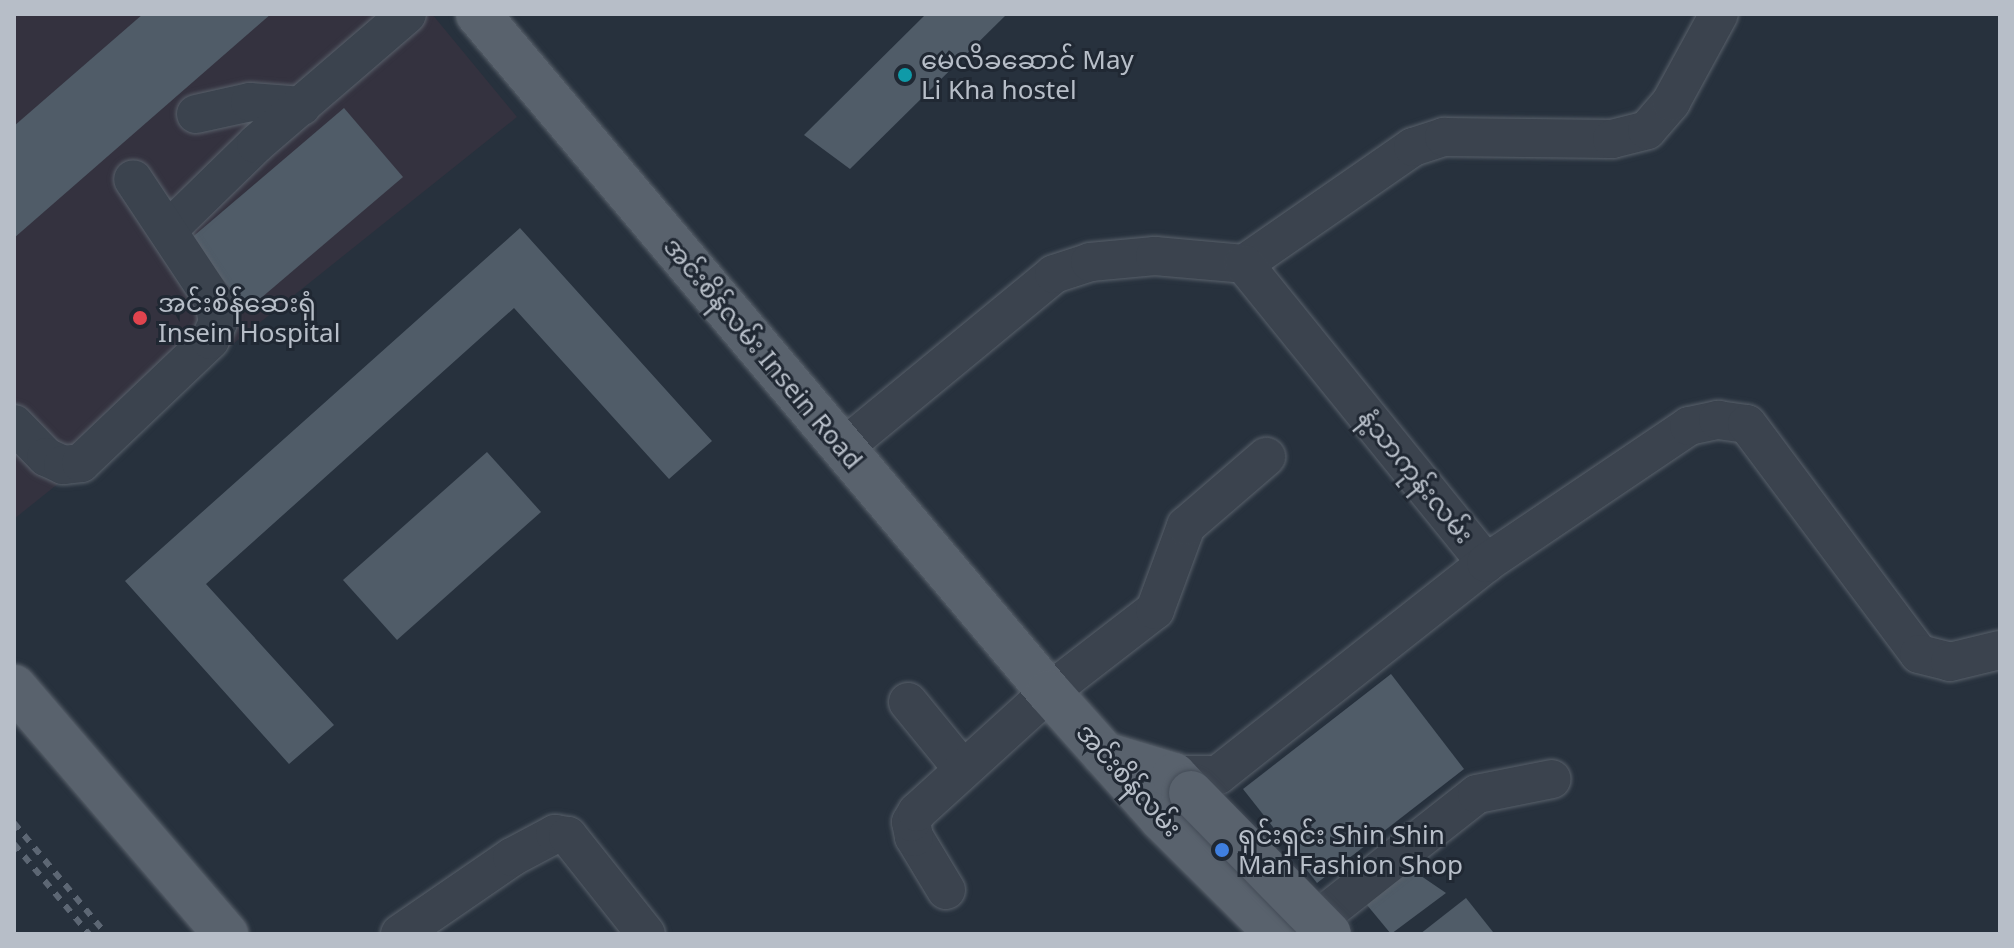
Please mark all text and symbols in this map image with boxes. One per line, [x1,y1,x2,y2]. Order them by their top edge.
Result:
place label: မေလိခဆောင် May Li Kha hostel [921,44,1134,106]
marker: မေလိခဆောင် May Li Kha hostel [896,66,914,84]
street label: အင်းစိန်လမ်း Insein Road [657,231,869,475]
place label: အင်းစိန်ဆေးရုံ Insein Hospital [158,287,340,348]
marker: အင်းစိန်ဆေးရုံ Insein Hospital [129,307,151,329]
street label: နံ့သာကုန်းလမ်း [1352,402,1480,550]
street label: အင်းစိန်လမ်း [1070,717,1188,843]
place label: ရှင်းရှင်း Shin Shin Man Fashion Shop [1238,819,1463,880]
marker: ရှင်းရှင်း Shin Shin Man Fashion Shop [1213,841,1231,859]

